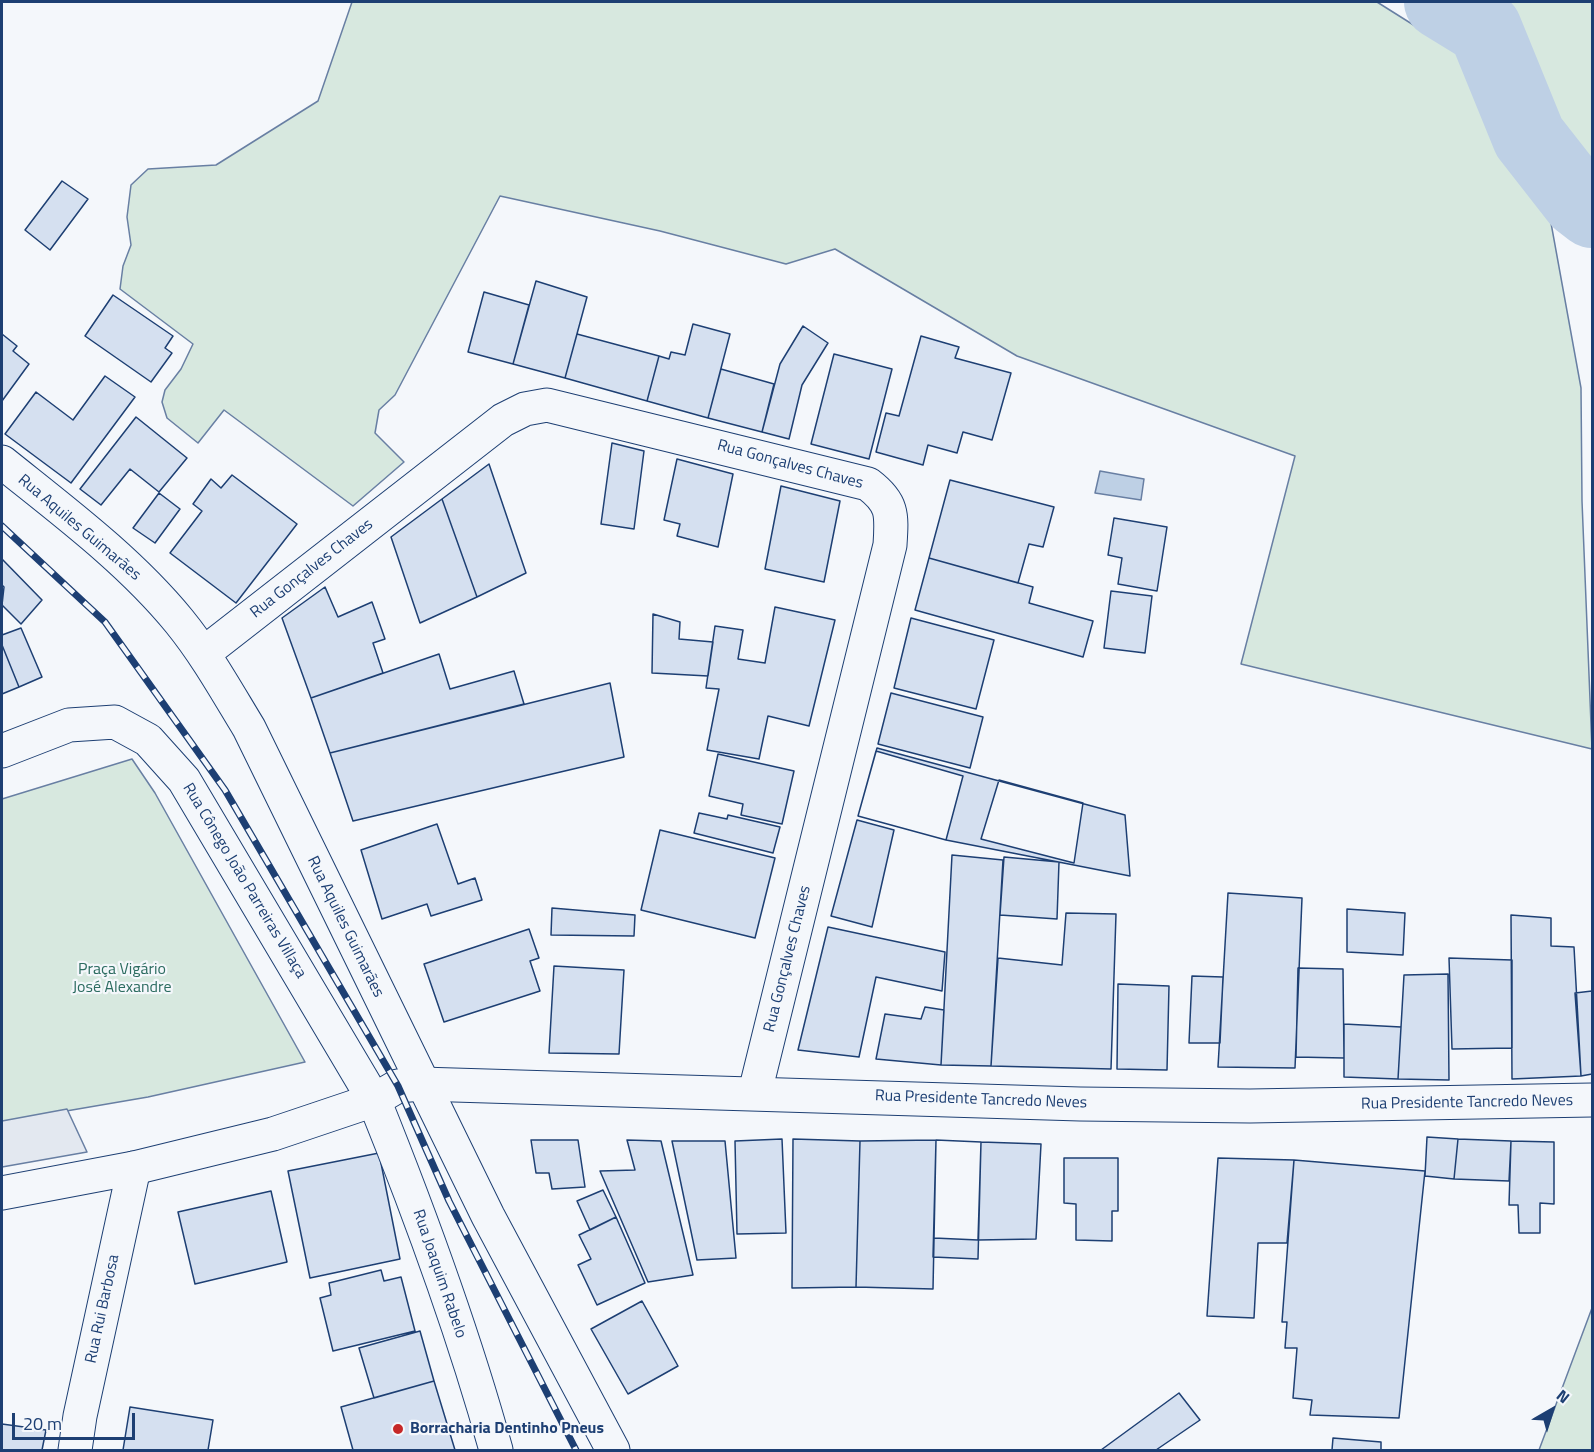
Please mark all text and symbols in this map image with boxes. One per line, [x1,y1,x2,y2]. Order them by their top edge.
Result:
street label: Rua Gonçalves Chaves [715,436,865,494]
street label: Rua Aquiles Guimarães [14,471,144,585]
street label: Rua Gonçalves Chaves [247,515,377,623]
street label: Rua Cônego João Parreiras Villaça [178,780,310,982]
street label: Rua Aquiles Guimarães [302,853,388,1001]
street label: Rua Gonçalves Chaves [761,884,815,1034]
park label: Praça Vigário José Alexandre [73,960,171,998]
street label: Rua Presidente Tancredo Neves [875,1087,1087,1113]
street label: Rua Presidente Tancredo Neves [1361,1092,1573,1114]
street label: Rua Joaquim Rabelo [408,1207,470,1341]
street label: Rua Rui Barbosa [82,1253,124,1365]
north arrow [1522,1380,1582,1440]
text: N [1551,1383,1575,1409]
scale bar [15,1401,138,1439]
text: 20 m [23,1410,62,1437]
place label: Borracharia Dentinho Pneus [410,1419,604,1439]
marker: Borracharia Dentinho Pneus [391,1422,405,1436]

